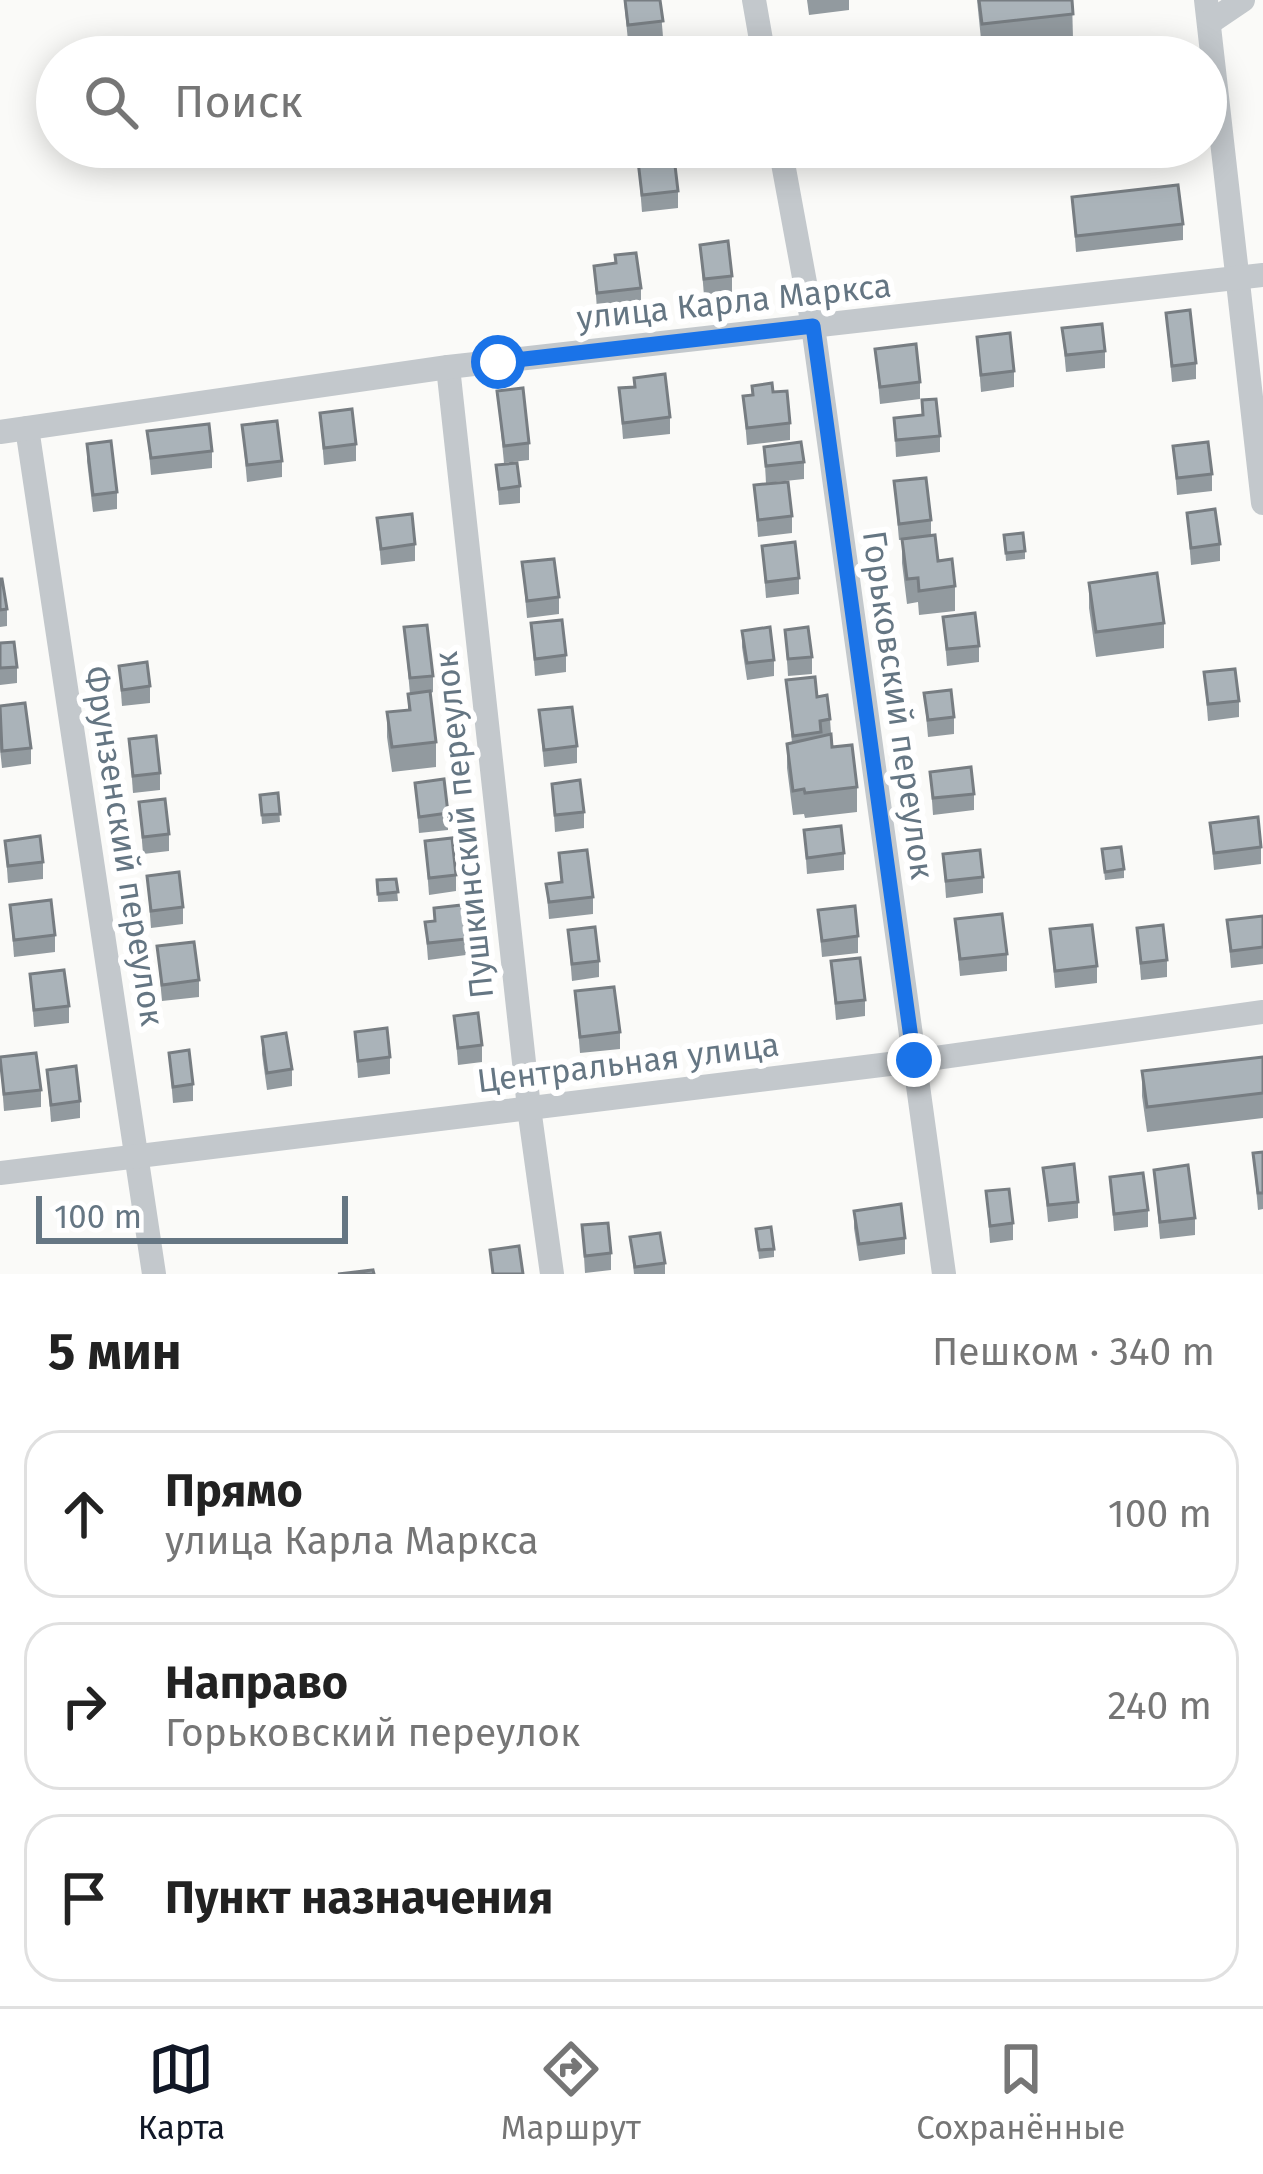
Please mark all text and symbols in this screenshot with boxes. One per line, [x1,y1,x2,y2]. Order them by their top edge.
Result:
search box [36,36,1227,168]
icon: search [78,69,144,135]
text: Поиск [174,75,303,129]
street label: улица Карла Маркса [575,266,893,338]
route start [471,335,525,389]
street label: Горьковский переулок [854,528,942,882]
street label: Пушкинский переулок [426,650,502,1000]
street label: Фрунзенский переулок [76,663,172,1029]
street label: Центральная улица [475,1025,781,1101]
route end [887,1033,941,1087]
scale bar [36,1190,348,1243]
text: 100 m [54,1197,142,1237]
text: 5 мин [48,1321,182,1383]
text: Пешком · 340 m [932,1329,1215,1375]
text: Прямо [165,1464,303,1518]
icon: ahead [51,1481,117,1547]
text: 100 m [1108,1491,1212,1537]
text: улица Карла Маркса [165,1518,539,1564]
text: Направо [165,1656,348,1710]
icon: right [51,1673,117,1739]
text: 240 m [1107,1683,1212,1729]
text: Горьковский переулок [165,1710,580,1756]
icon: arrive [51,1865,117,1931]
text: Пункт назначения [165,1871,553,1925]
tab: Карта [138,2036,225,2148]
tab: Маршрут [501,2036,641,2148]
tab: Сохранённые [916,2036,1125,2148]

